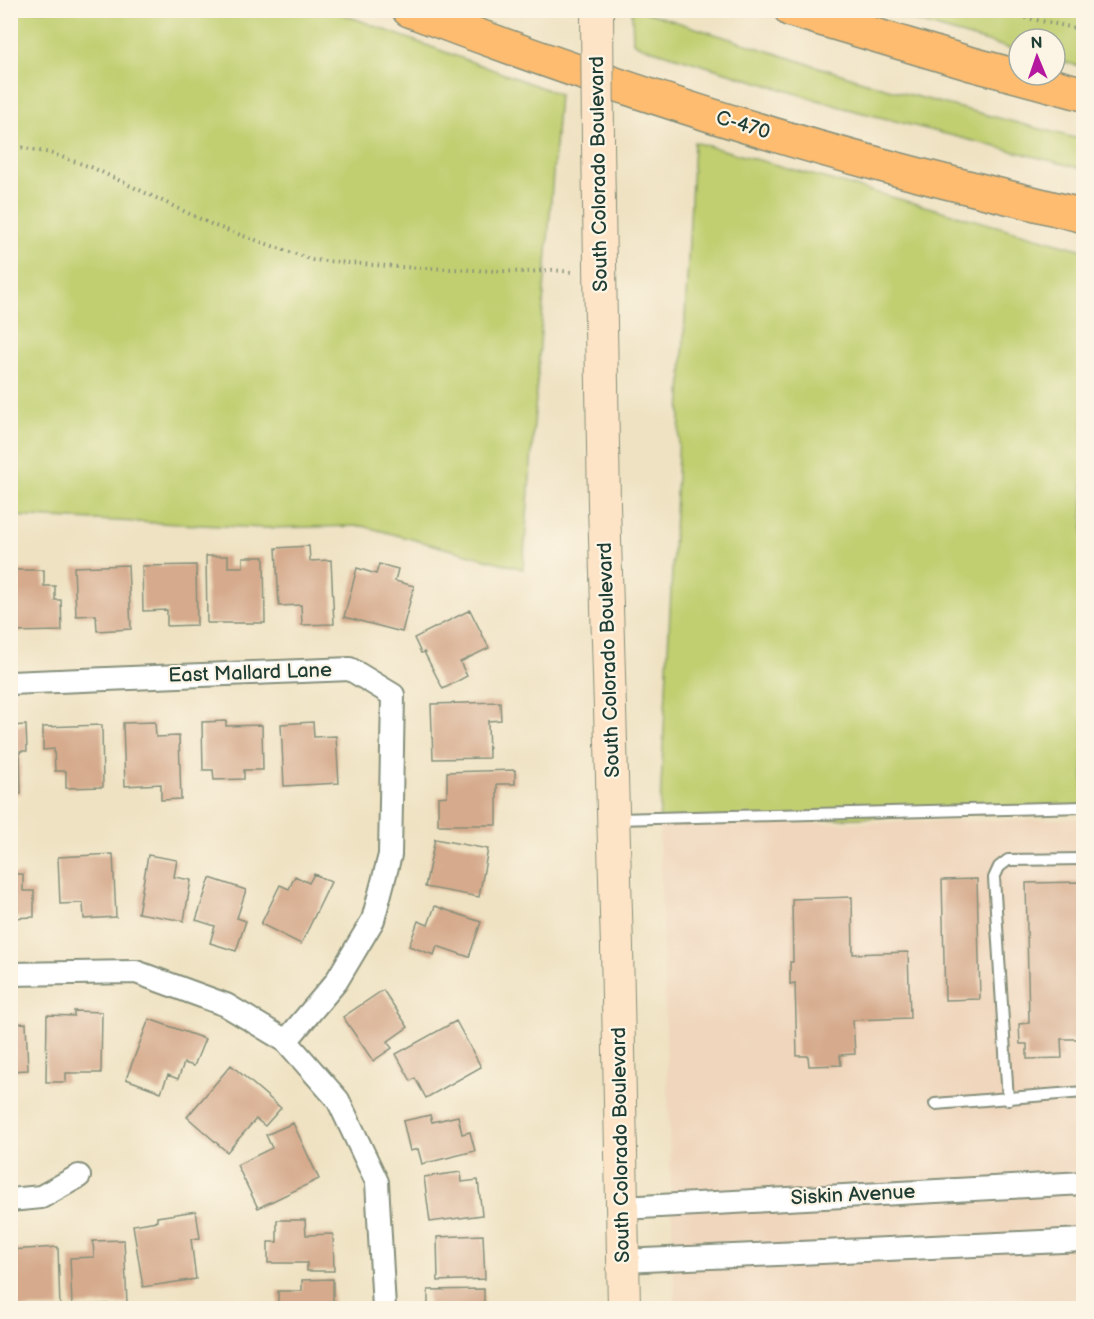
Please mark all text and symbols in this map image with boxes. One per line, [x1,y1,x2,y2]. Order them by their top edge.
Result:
north arrow [1007,27,1067,87]
text: N [1030,34,1043,53]
street label: South Colorado Boulevard [585,56,613,292]
street label: C-470 [713,105,773,145]
street label: South Colorado Boulevard [593,542,625,778]
street label: East Mallard Lane [168,658,332,688]
street label: South Colorado Boulevard [607,1027,635,1263]
street label: Siskin Avenue [790,1180,916,1210]

